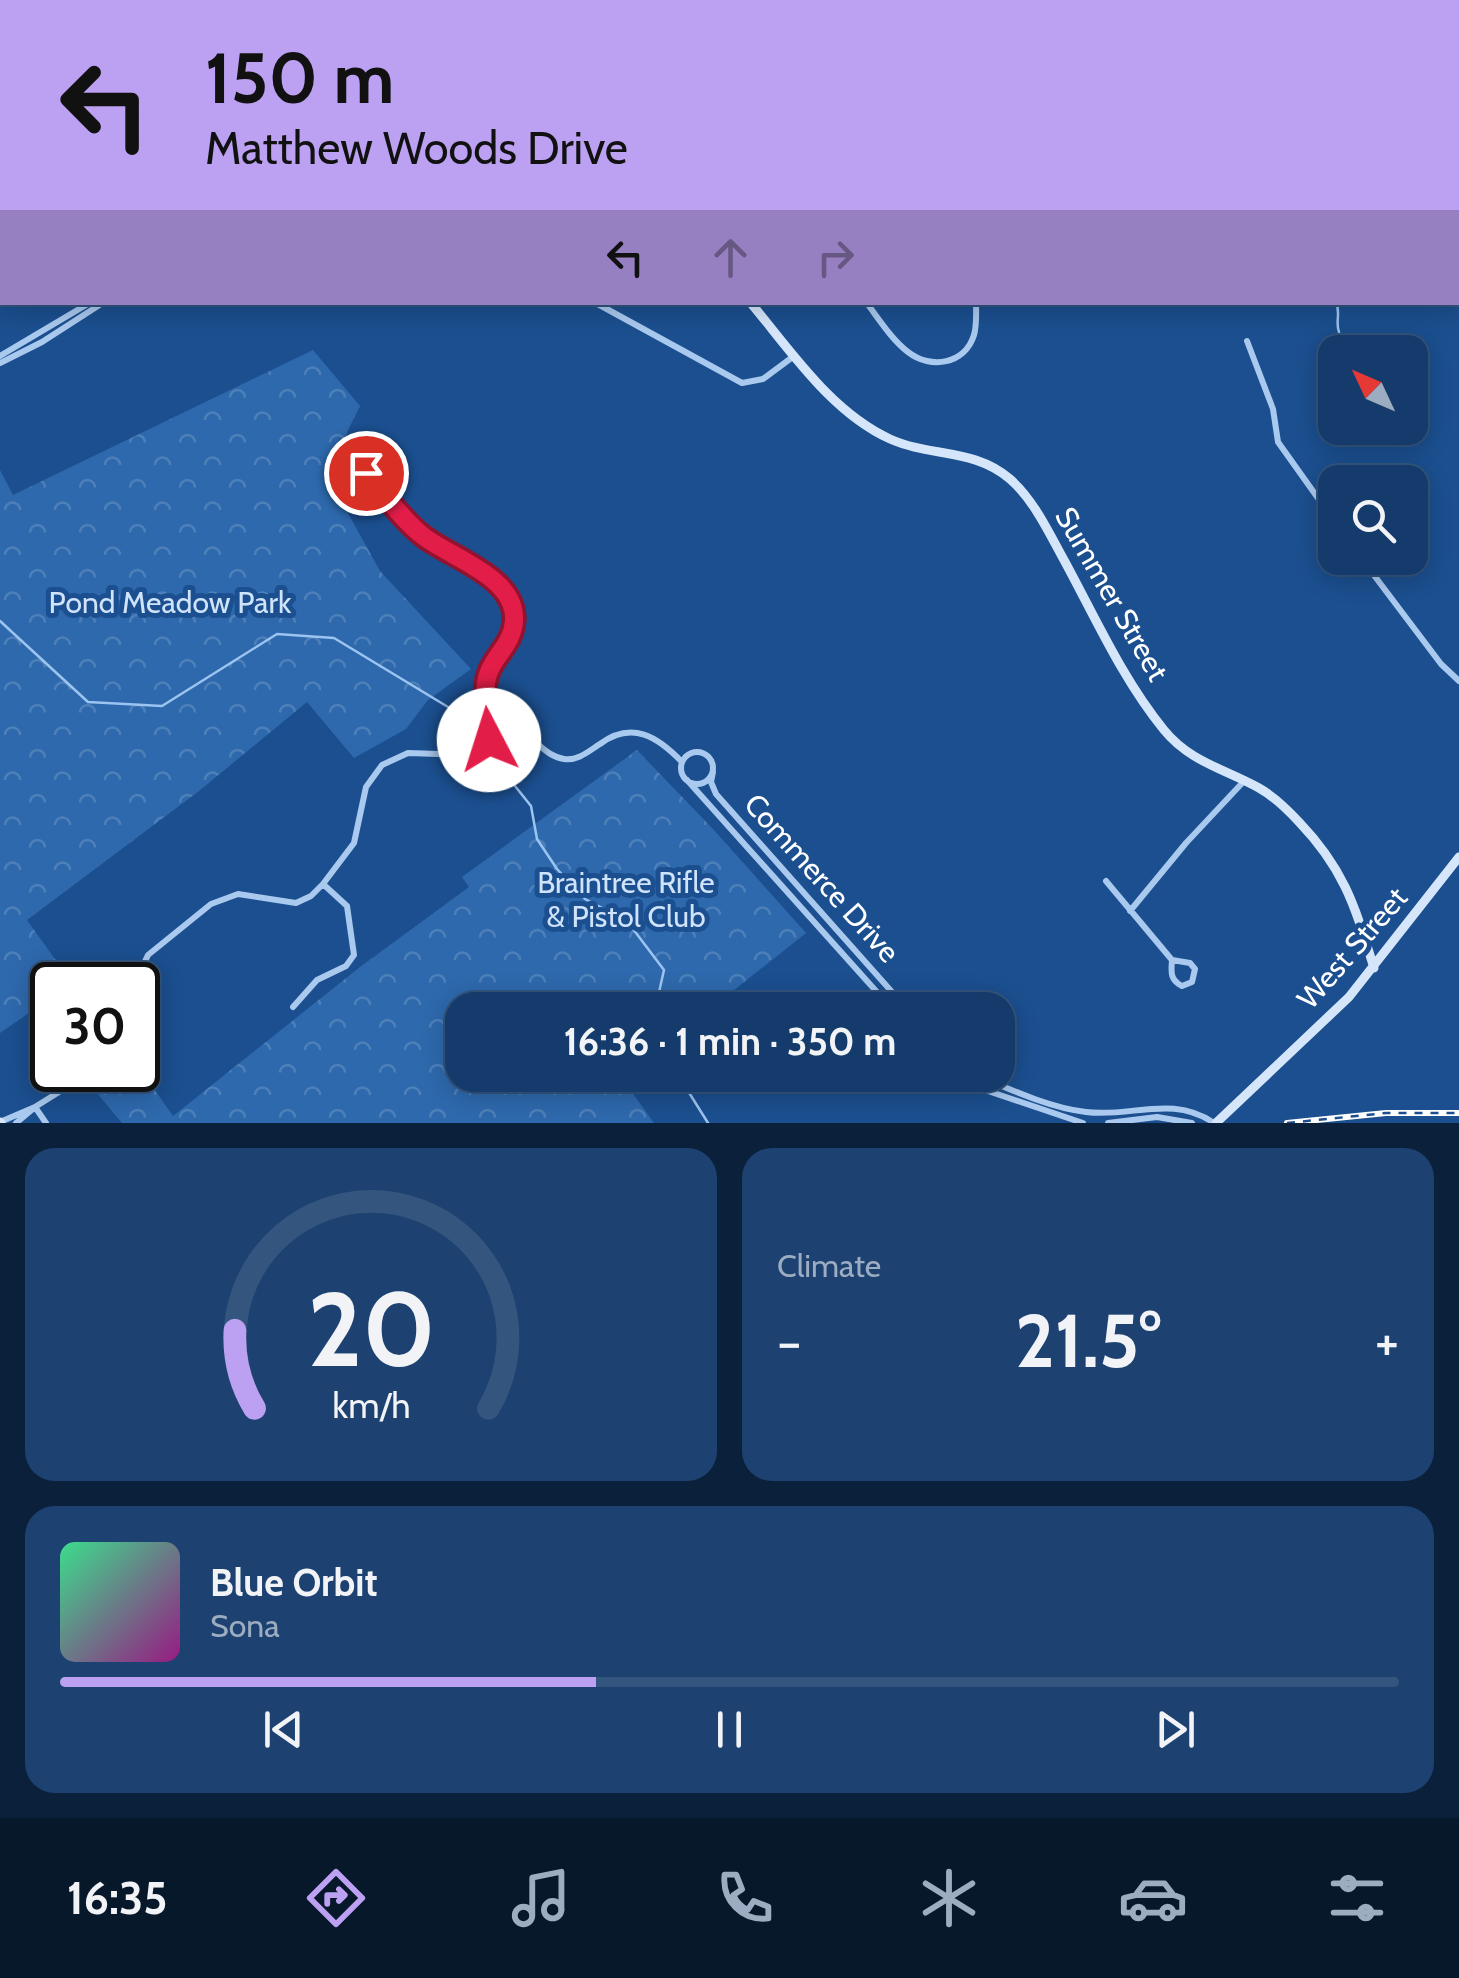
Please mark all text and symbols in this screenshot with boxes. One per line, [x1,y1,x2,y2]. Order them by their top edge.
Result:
text: 150 m [205,35,394,121]
icon: left [40,40,170,170]
text: Matthew Woods Drive [205,121,628,175]
icon: left [598,230,653,285]
icon: ahead [703,230,758,285]
icon: right [808,230,863,285]
north arrow [1318,335,1428,445]
map controls [1318,335,1428,575]
pin [324,431,409,516]
icon: arrive [339,446,394,501]
button: search [1318,465,1428,575]
street label: Summer Street [1047,501,1177,687]
park label: Pond Meadow Park [49,584,292,621]
position arrow [437,688,541,792]
street label: Commerce Drive [737,786,907,970]
park label: Braintree Rifle & Pistol Club [537,864,715,935]
street label: West Street [1289,880,1415,1016]
speed limit sign: 30 [30,962,160,1092]
text: 16:36 · 1 min · 350 m [564,1018,896,1065]
text: Climate [777,1246,881,1285]
text: 20 [307,1266,435,1392]
text: 21.5° [1015,1295,1161,1386]
text: − [777,1308,801,1375]
text: + [1375,1308,1399,1375]
text: km/h [332,1384,410,1427]
text: Blue Orbit [210,1559,378,1606]
text: Sona [210,1606,280,1645]
icon: previous [256,1702,311,1757]
icon: pause [702,1702,757,1757]
icon: next [1148,1702,1203,1757]
icon: directions [301,1863,371,1933]
icon: music [506,1863,576,1933]
icon: phone [710,1863,780,1933]
icon: climate [914,1863,984,1933]
icon: car [1118,1863,1188,1933]
icon: filters [1322,1863,1392,1933]
text: 16:35 [67,1871,167,1925]

